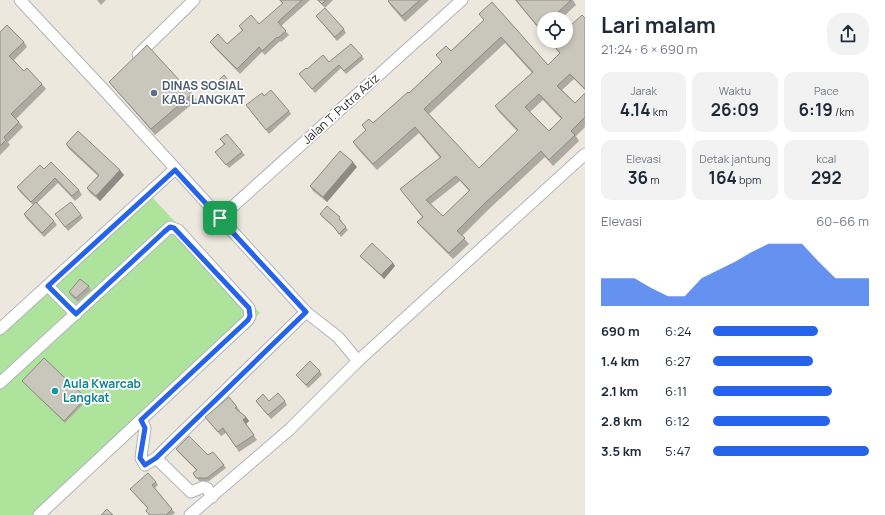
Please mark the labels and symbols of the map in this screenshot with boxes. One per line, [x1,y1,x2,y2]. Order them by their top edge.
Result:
street label: Jalan T. Putra Aziz [299,69,383,148]
place label: DINAS SOSIAL KAB. LANGKAT [162,77,246,108]
marker: DINAS SOSIAL KAB. LANGKAT [149,88,159,98]
pin [203,201,237,235]
place label: Aula Kwarcab Langkat [63,375,141,406]
marker: Aula Kwarcab Langkat [50,386,60,396]

